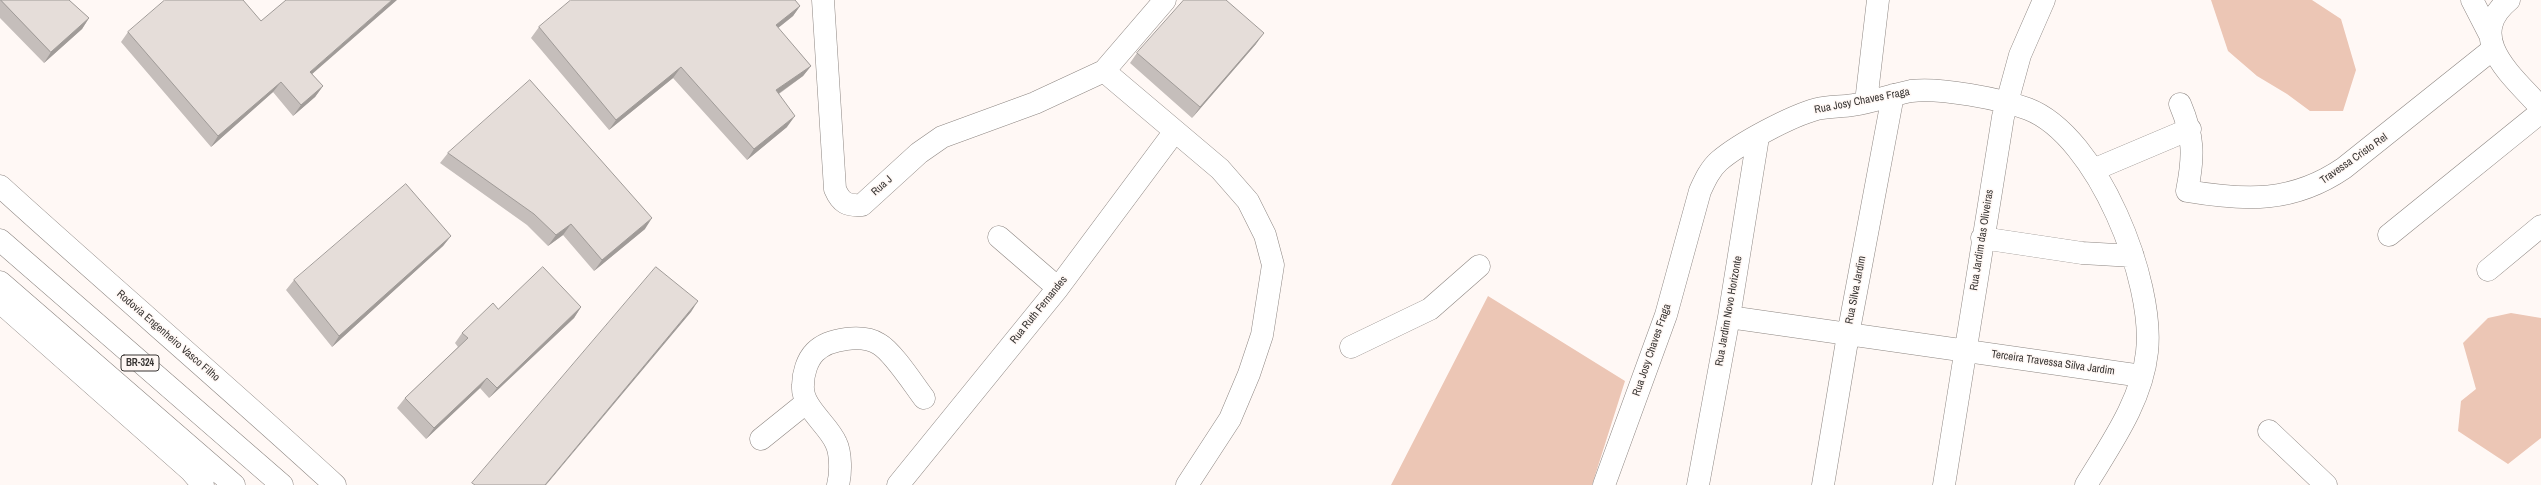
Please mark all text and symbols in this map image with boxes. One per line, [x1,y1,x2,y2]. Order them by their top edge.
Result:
street label: Rua Josy Chaves Fraga [1813,85,1911,117]
street label: Travessa Cristo Rel [2318,131,2390,187]
street label: Rua J [869,173,895,199]
street label: Rua Jardim das Oliveiras [1967,188,1997,292]
street label: Rua Jardim Novo Horizonte [1713,255,1745,367]
street label: Rua Silva Jardim [1843,255,1869,325]
street label: Rua Ruth Fernandes [1008,273,1070,347]
street label: Rodovia Engenheiro Vasco Filho [114,288,222,384]
street label: Rua Josy Chaves Fraga [1630,302,1674,398]
street label: Terceira Travessa Silva Jardim [1990,348,2116,378]
road number: BR-324 [121,355,159,371]

